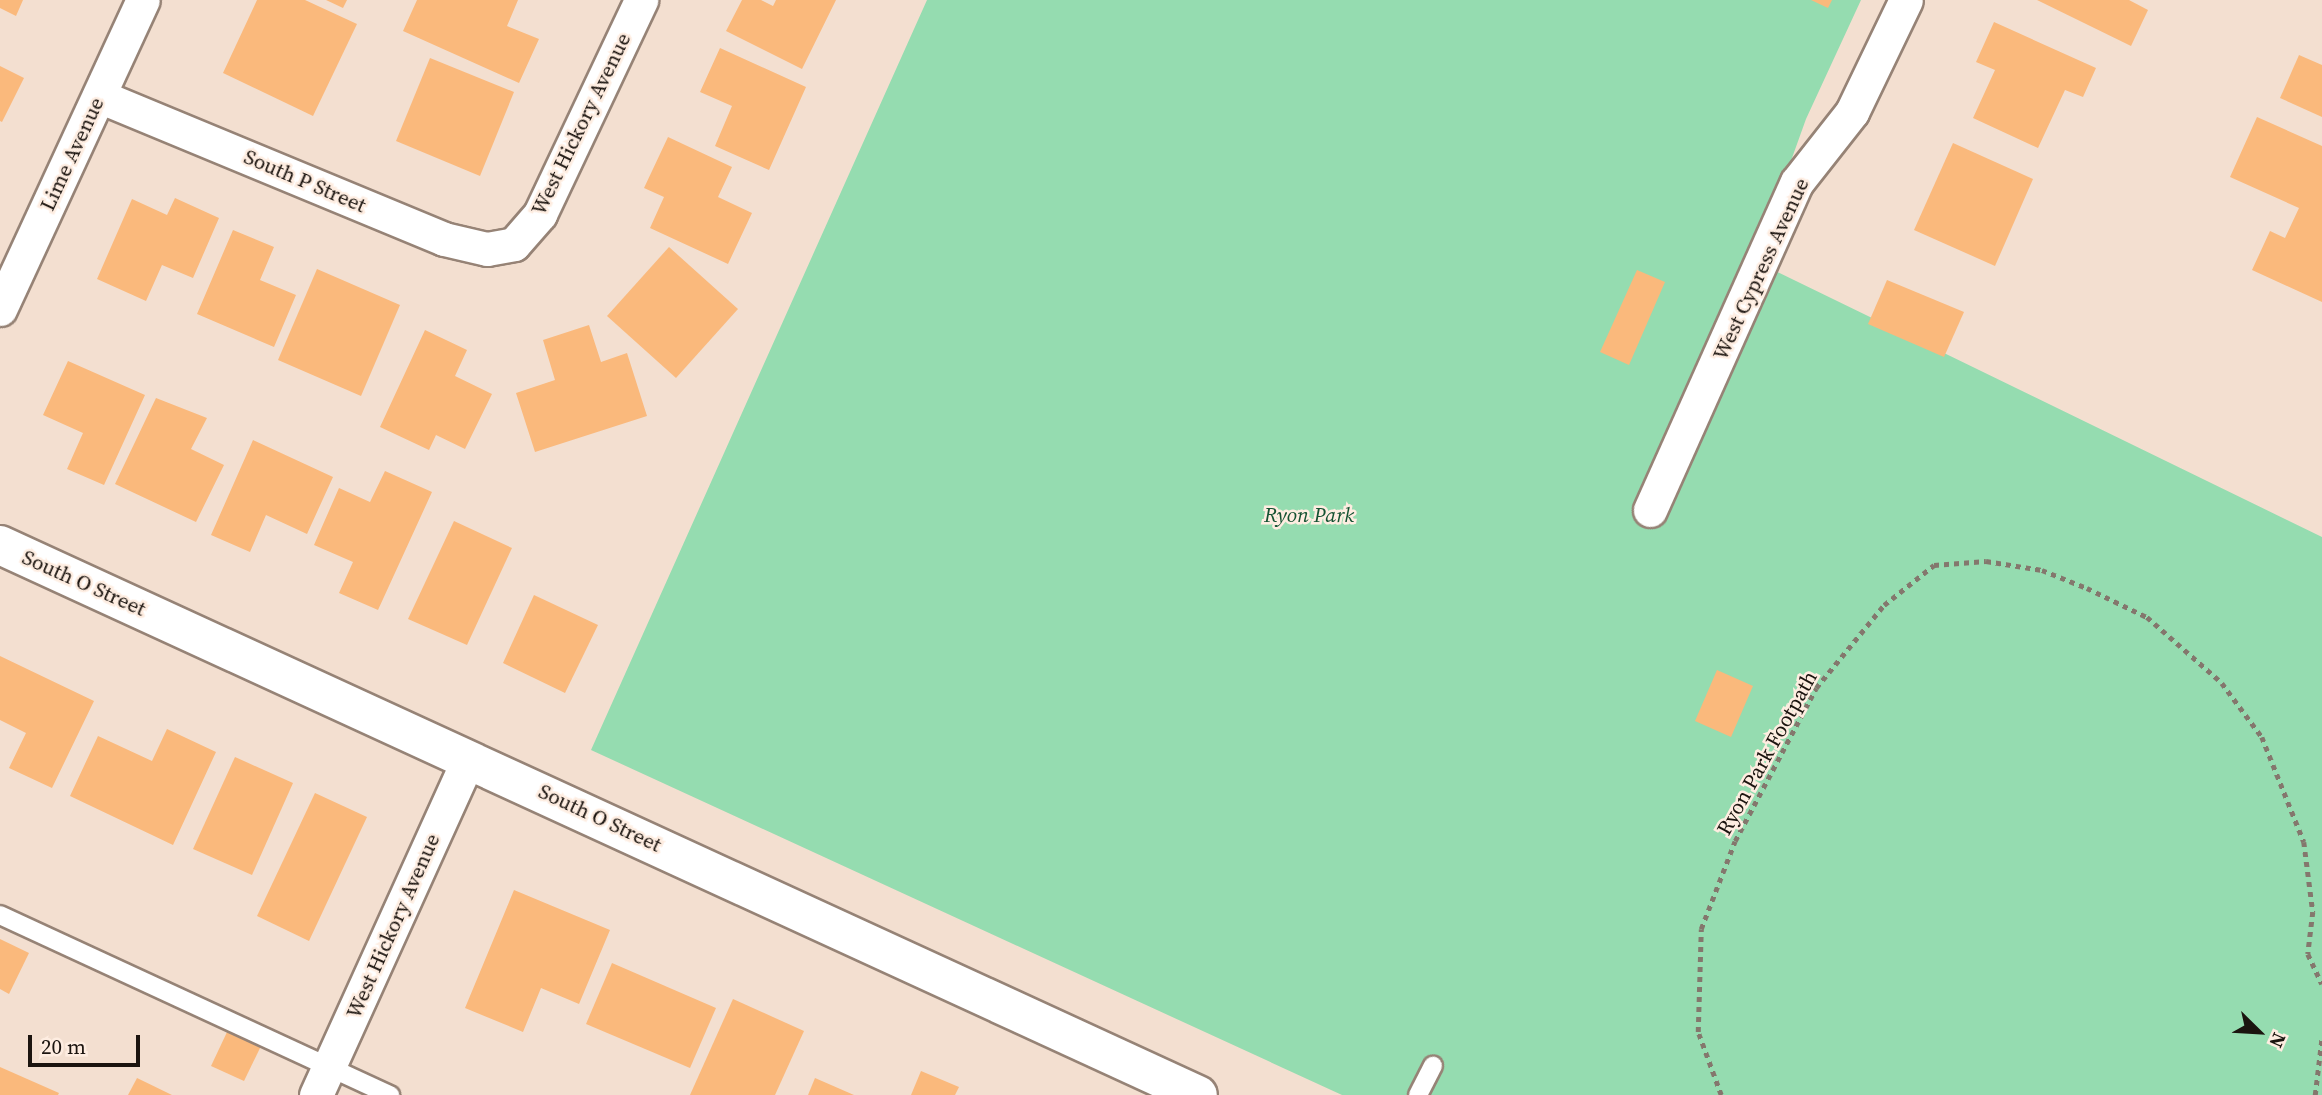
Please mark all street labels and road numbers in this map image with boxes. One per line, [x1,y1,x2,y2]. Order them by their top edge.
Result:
street label: West Hickory Avenue [526,29,636,219]
street label: Lime Avenue [35,93,109,215]
street label: South P Street [240,144,370,218]
street label: West Cypress Avenue [1708,174,1814,364]
street label: South O Street [18,545,150,621]
street label: Ryon Park Footpath [1711,666,1823,840]
street label: South O Street [535,779,665,857]
street label: West Hickory Avenue [341,830,445,1022]

